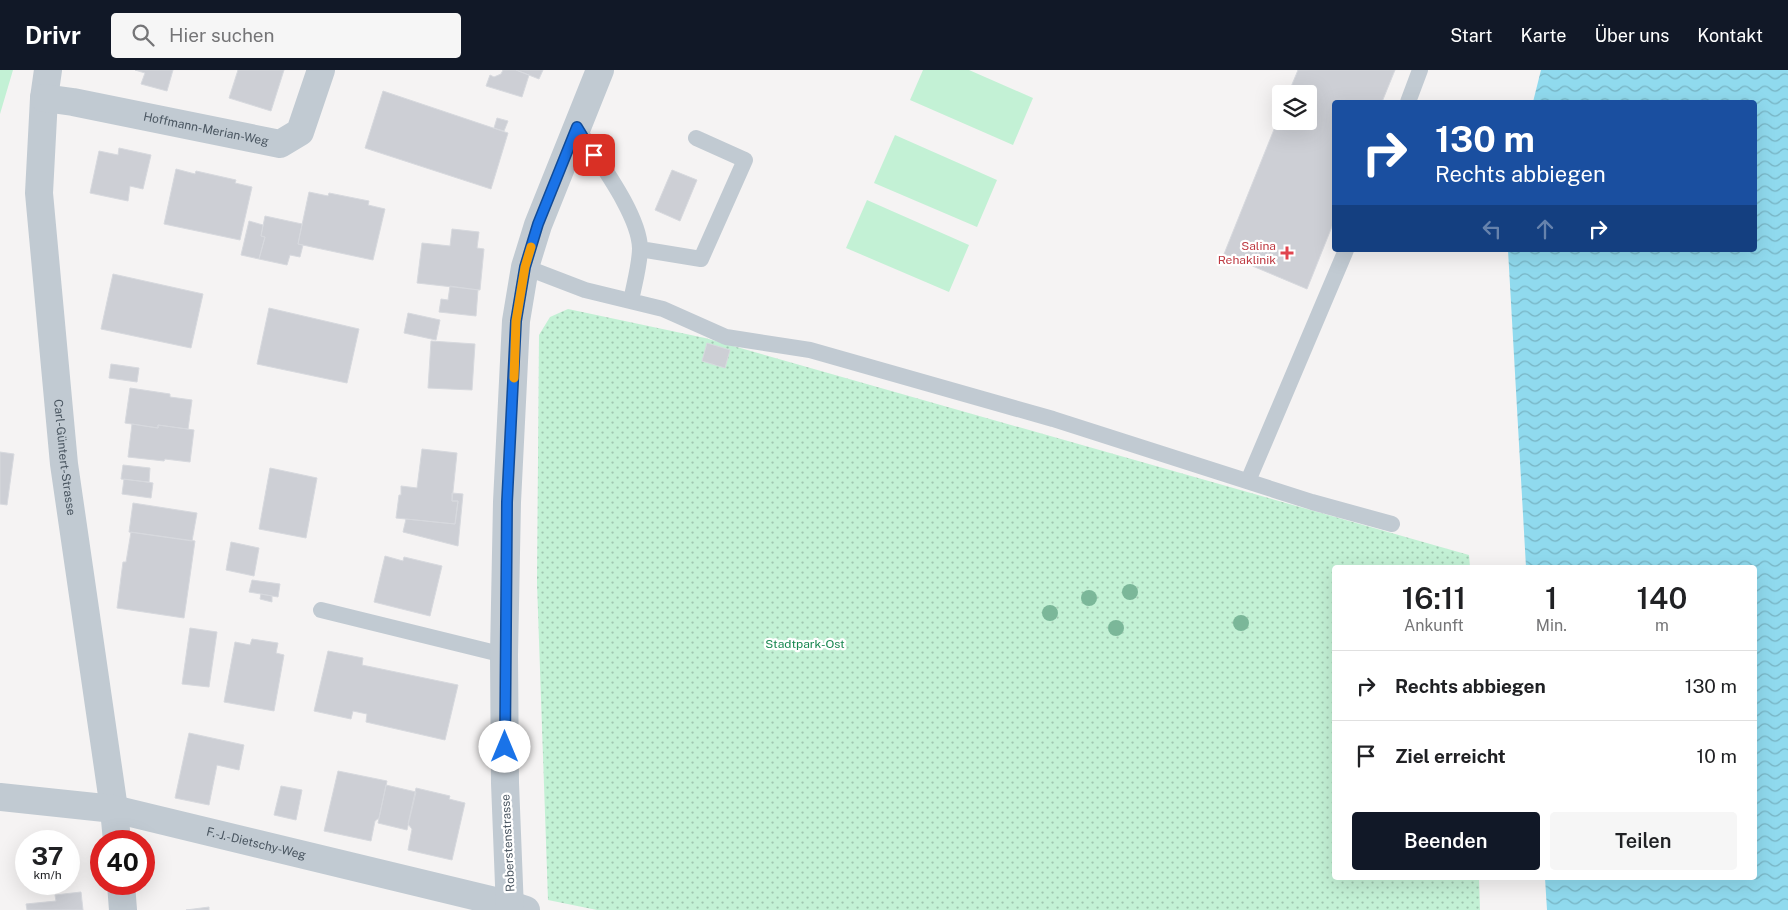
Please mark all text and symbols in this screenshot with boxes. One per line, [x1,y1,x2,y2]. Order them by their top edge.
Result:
search box [111,13,461,58]
text: Drivr [25,21,81,49]
icon: search [129,21,157,49]
text: Hier suchen [169,24,275,46]
text: Start [1450,25,1493,46]
text: Karte [1521,25,1566,46]
text: Über uns [1594,25,1669,46]
text: Kontakt [1697,25,1763,46]
map controls [1272,85,1317,130]
button: layers [1272,85,1317,130]
street label: Hoffmann-Merian-Weg [142,109,270,149]
text: 130 m [1435,119,1535,160]
icon: right [1352,120,1417,185]
pin [573,134,615,176]
icon: arrive [580,141,608,169]
text: Rechts abbiegen [1435,161,1606,187]
icon: left [1478,215,1506,243]
icon: ahead [1531,215,1559,243]
icon: right [1584,215,1612,243]
place label: Salina Rehaklinik [1218,239,1276,267]
marker: Salina Rehaklinik [1280,246,1294,260]
street label: Carl-Güntert-Strasse [51,399,78,517]
text: 16:11 [1402,580,1466,616]
text: 1 [1545,580,1558,616]
text: 140 [1637,580,1687,616]
text: Ankunft [1404,616,1464,635]
text: Min. [1536,616,1567,635]
text: m [1655,616,1669,635]
park label: Stadtpark-Ost [765,637,845,651]
icon: right [1352,672,1380,700]
text: Rechts abbiegen [1395,675,1546,697]
text: 130 m [1685,675,1737,697]
position arrow [478,720,530,772]
icon: arrive [1352,742,1380,770]
text: Ziel erreicht [1395,745,1506,767]
text: 10 m [1697,745,1737,767]
street label: Roberstenstrasse [498,794,518,892]
button: Beenden [1352,812,1540,870]
button: Teilen [1550,812,1737,870]
street label: F.-J.-Dietschy-Weg [205,825,307,862]
speed limit sign: 40 [90,830,155,895]
text: 37 [32,841,63,871]
text: km/h [33,868,62,882]

